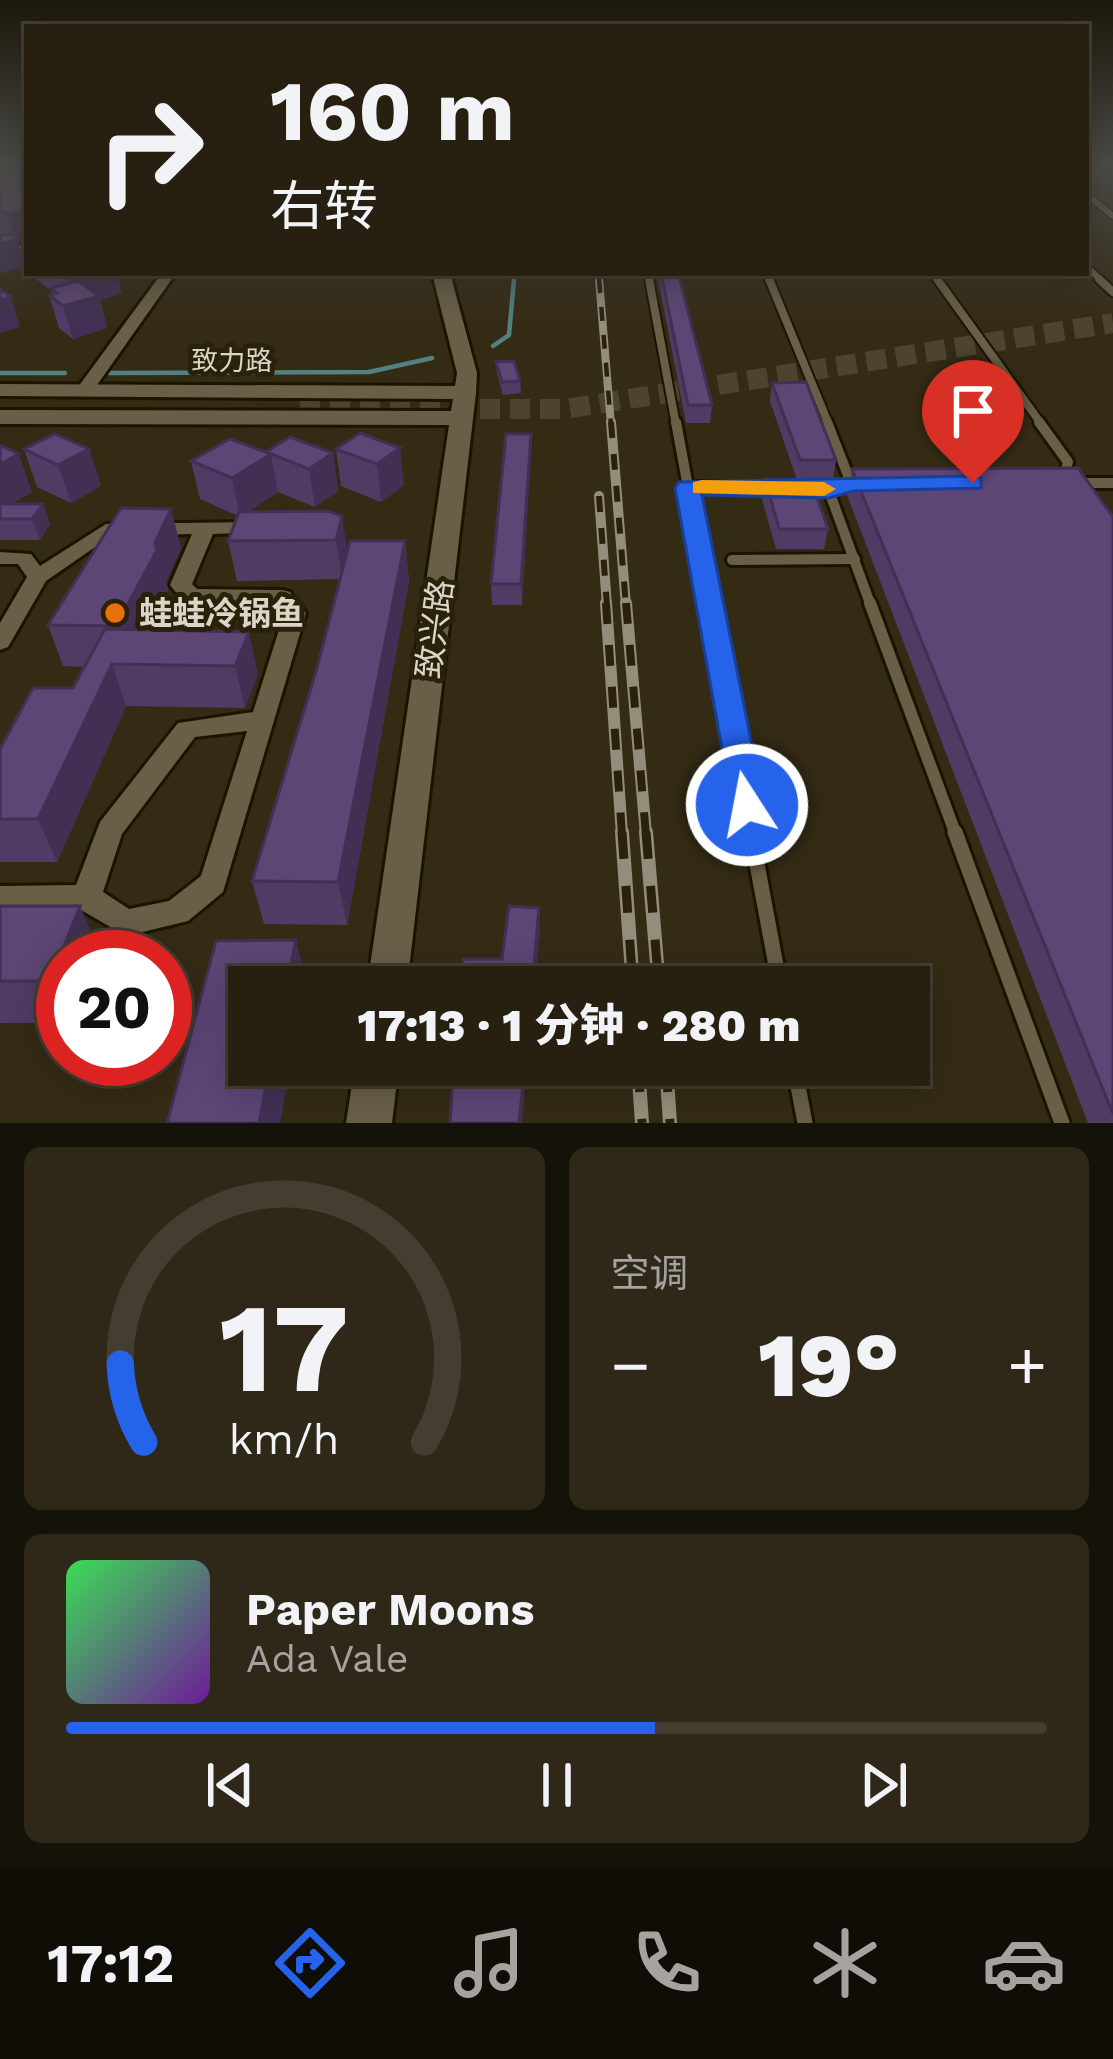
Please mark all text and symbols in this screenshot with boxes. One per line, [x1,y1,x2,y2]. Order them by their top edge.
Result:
text: 160 m [270,62,515,160]
icon: right [72,72,228,228]
text: 右转 [270,175,378,238]
street label: 致力路 [192,345,273,377]
pin [922,360,1024,483]
icon: arrive [940,378,1006,444]
street label: 致兴路 [408,577,461,681]
place label: 蛙蛙冷锅鱼 [139,594,304,633]
marker: 蛙蛙冷锅鱼 [102,600,128,626]
position arrow [684,742,810,868]
speed limit sign: 20 [36,930,192,1086]
text: 17:13 · 1 分钟 · 280 m [358,999,800,1052]
text: 空调 [611,1251,689,1296]
text: 17 [219,1275,349,1421]
text: 19° [758,1312,899,1418]
text: − [611,1327,650,1404]
text: + [1007,1327,1047,1404]
text: km/h [229,1413,339,1463]
text: Paper Moons [246,1583,535,1636]
text: Ada Vale [246,1636,408,1681]
icon: previous [197,1752,263,1818]
icon: pause [524,1752,590,1818]
icon: next [851,1752,917,1818]
icon: directions [268,1921,352,2005]
icon: music [447,1921,531,2005]
icon: phone [625,1921,709,2005]
icon: climate [803,1921,887,2005]
icon: car [982,1921,1066,2005]
text: 17:12 [47,1932,174,1995]

